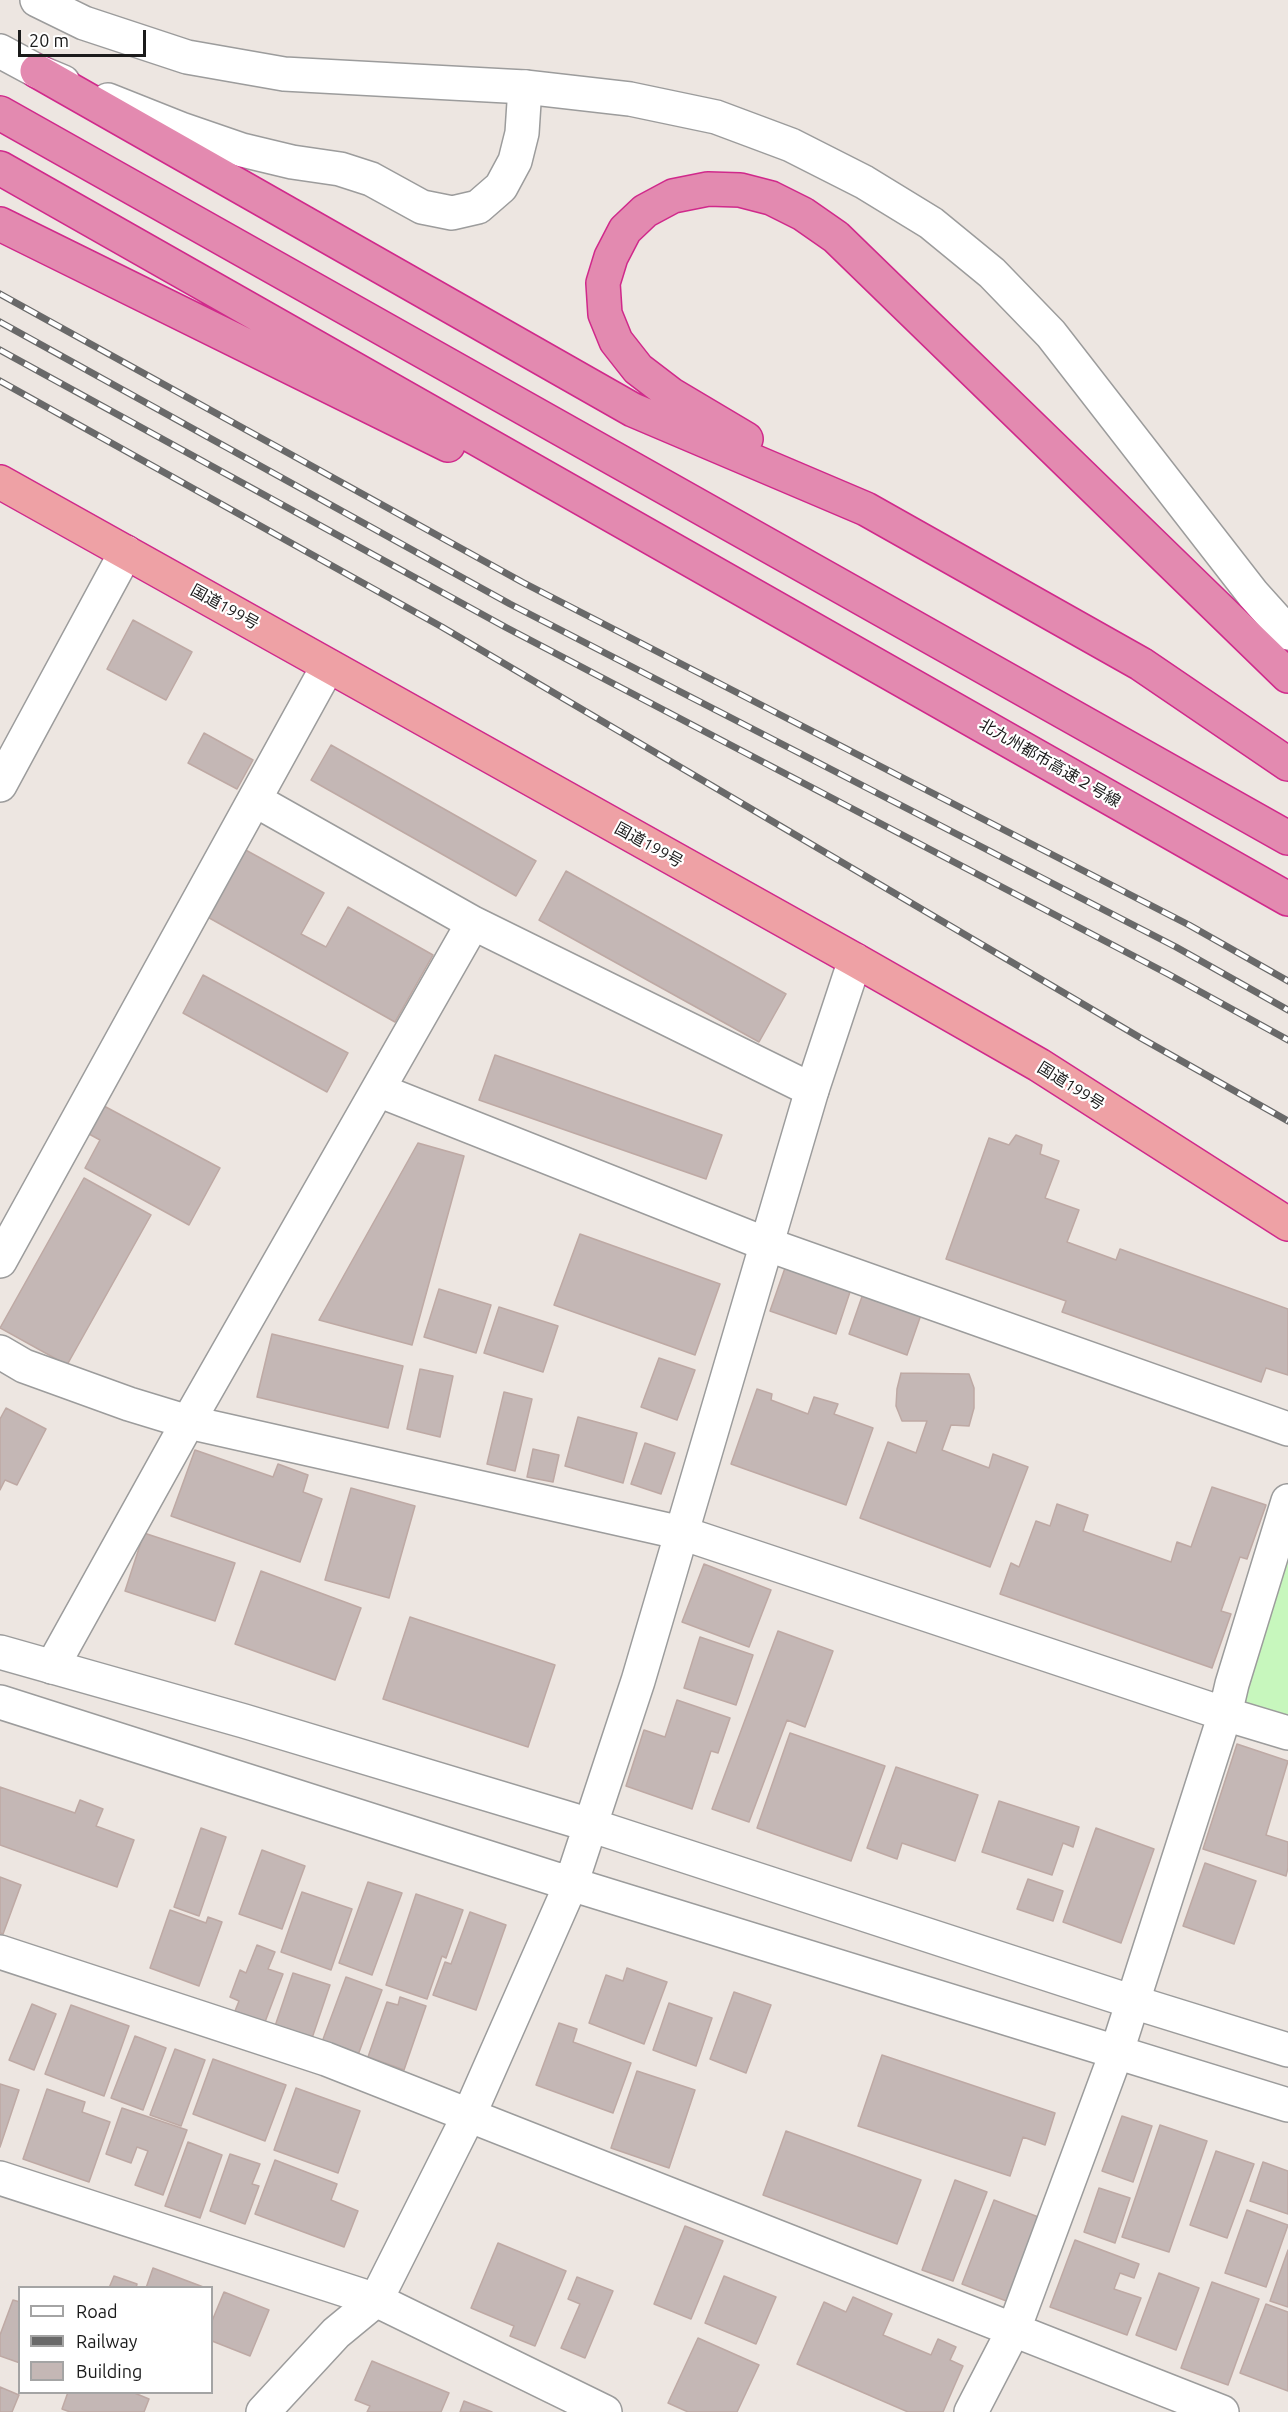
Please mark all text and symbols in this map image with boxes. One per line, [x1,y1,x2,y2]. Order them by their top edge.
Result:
scale bar [21,18,148,56]
text: 20 m [29,30,69,50]
street label: 国道199号 [188,580,262,634]
street label: 北九州都市高速２号線 [976,715,1124,811]
street label: 国道199号 [612,818,686,872]
street label: 国道199号 [1034,1058,1108,1114]
legend [18,2286,213,2394]
text: Road [76,2301,118,2321]
text: Railway [76,2331,137,2351]
text: Building [76,2361,142,2381]

